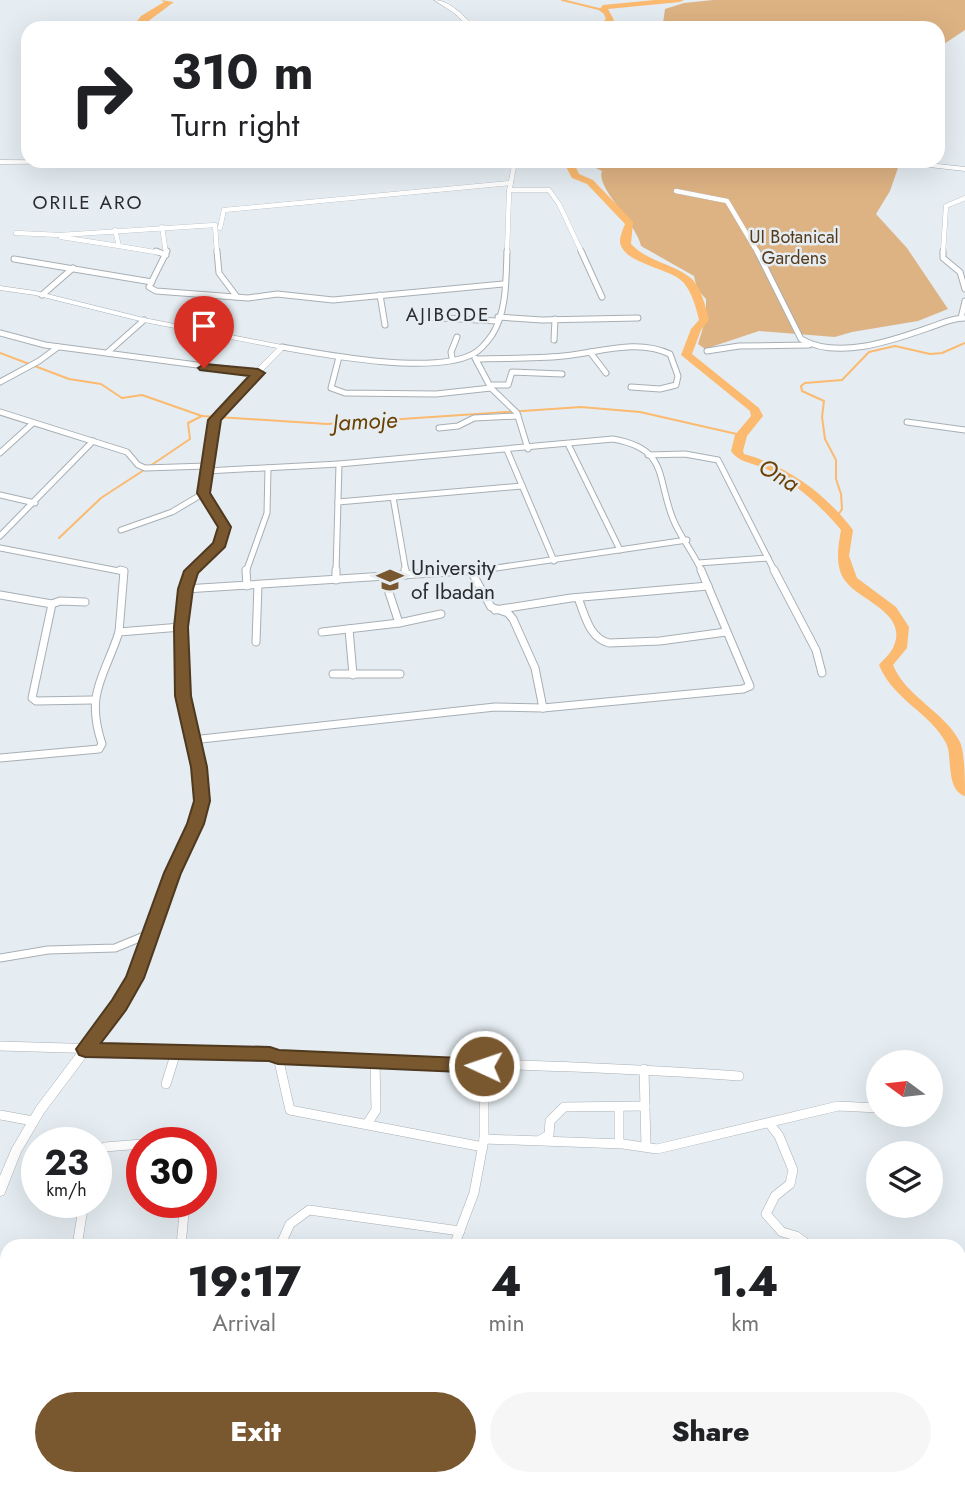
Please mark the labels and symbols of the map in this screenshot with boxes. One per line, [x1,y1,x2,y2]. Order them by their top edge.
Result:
district label: ORILE ARO [32,189,144,216]
park label: UI Botanical Gardens [749,224,839,271]
pin [174,296,234,368]
district label: AJIBODE [406,301,490,328]
water label: Jamoje [328,402,399,440]
water label: Ona [752,450,806,501]
place label: University of Ibadan [411,553,497,607]
school or university icon: University of Ibadan [375,565,405,595]
position arrow [447,1029,521,1103]
north arrow [866,1050,943,1127]
speed limit sign: 30 [126,1127,217,1218]

